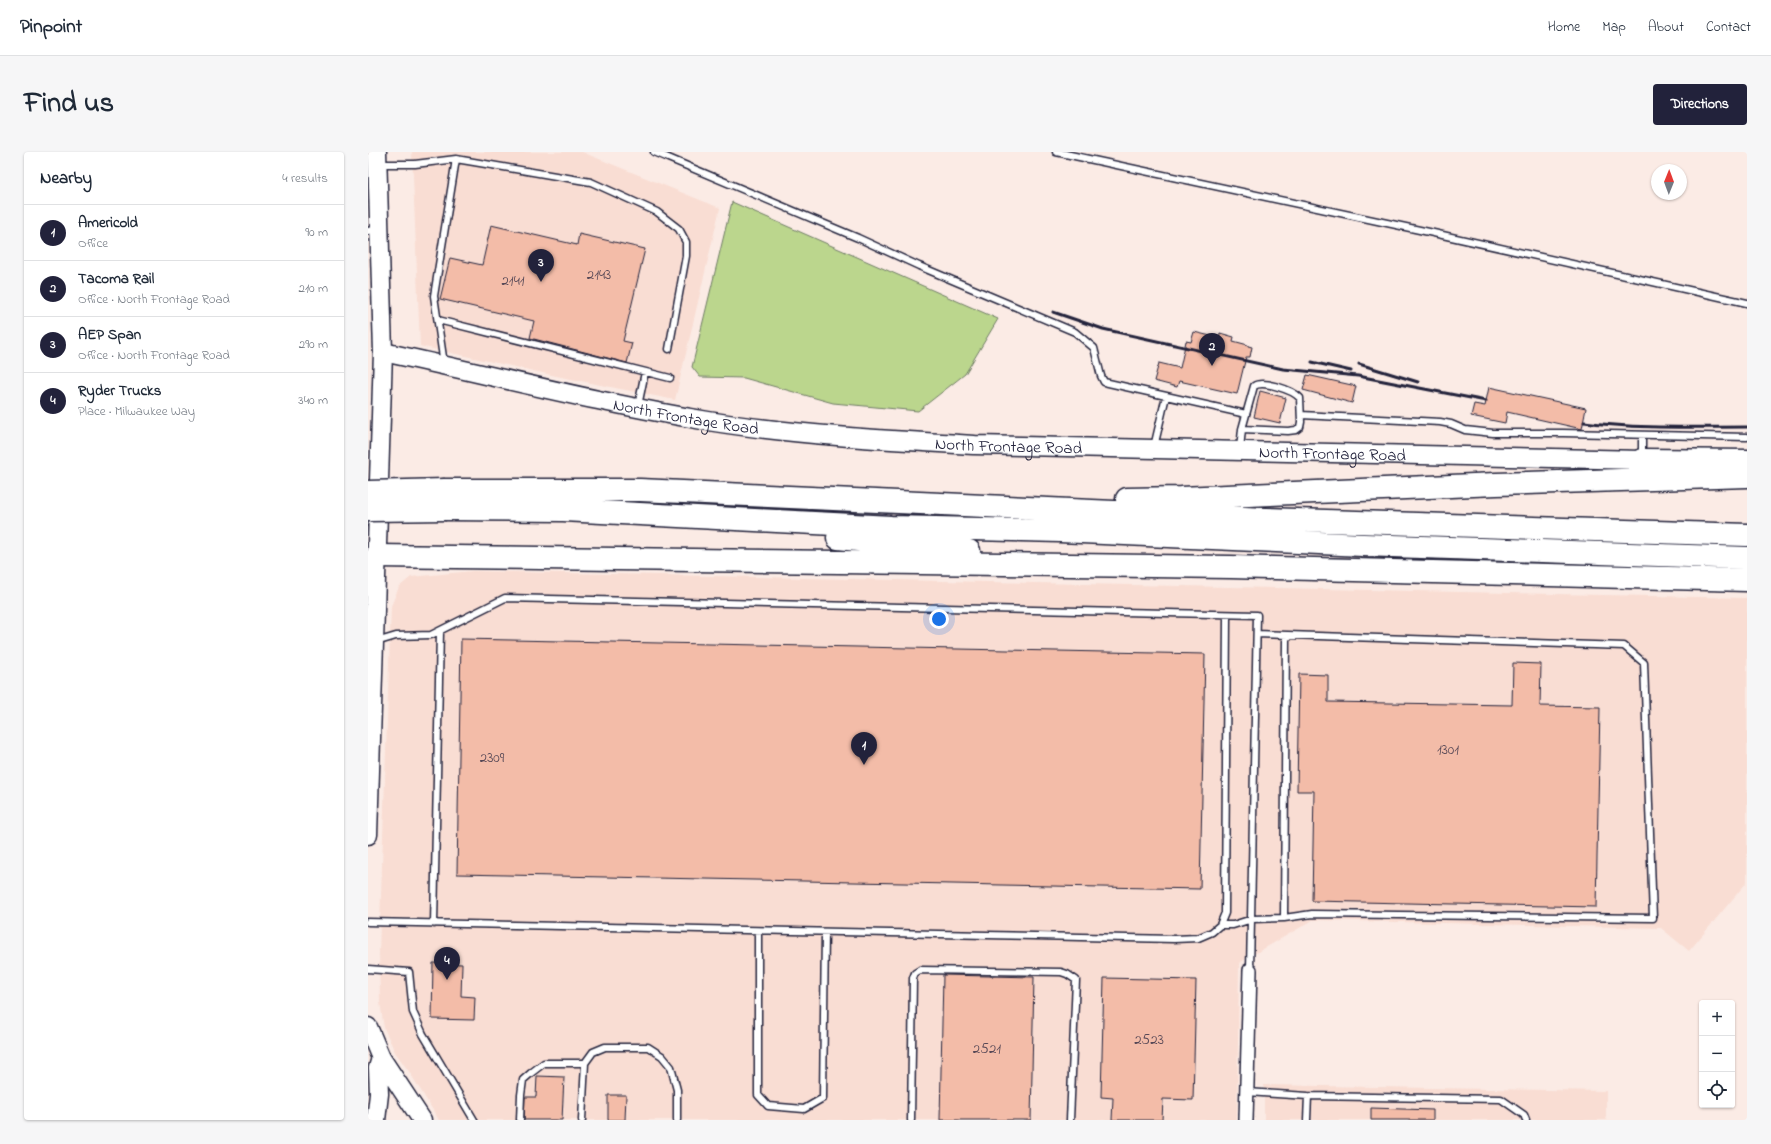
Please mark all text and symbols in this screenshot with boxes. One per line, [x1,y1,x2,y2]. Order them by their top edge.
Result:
text: Pinpoint [20,14,82,41]
text: Home [1548,17,1580,38]
text: Map [1602,17,1626,38]
text: About [1648,17,1684,38]
text: Contact [1706,17,1751,38]
text: Find us [24,84,114,125]
button: Directions [1653,84,1747,125]
north arrow [1651,164,1687,200]
text: Nearby [40,166,92,191]
text: 4 results [282,169,328,188]
text: Americold [78,212,138,234]
text: 1 [51,223,55,242]
text: 90 m [305,223,328,242]
text: Office [78,234,108,253]
pin: 3 [528,249,554,282]
house number: 2143 [587,264,611,286]
text: Tacoma Rail [78,268,154,290]
house number: 2141 [501,270,525,292]
text: 2 [50,279,56,298]
text: 210 m [298,279,328,298]
text: Office · North Frontage Road [78,290,230,309]
text: AEP Span [78,324,141,346]
pin: 2 [1199,333,1225,366]
text: 3 [50,335,56,354]
text: 290 m [299,335,328,354]
text: Office · North Frontage Road [78,346,230,365]
text: Ryder Trucks [78,380,161,402]
text: 4 [50,391,56,410]
text: 340 m [298,391,328,410]
street label: North Frontage Road [611,393,761,442]
text: Place · Milwaukee Way [78,402,195,421]
street label: North Frontage Road [934,432,1083,462]
street label: North Frontage Road [1258,440,1407,470]
your location [929,609,949,629]
pin: 1 [851,732,877,765]
house number: 1301 [1437,739,1459,761]
house number: 2309 [480,747,505,769]
pin: 4 [434,947,460,980]
map controls [1699,1000,1735,1108]
button: + [1699,1000,1735,1036]
house number: 2523 [1134,1029,1164,1051]
button: − [1699,1036,1735,1072]
house number: 2521 [973,1038,1001,1060]
button: locate [1699,1072,1735,1108]

